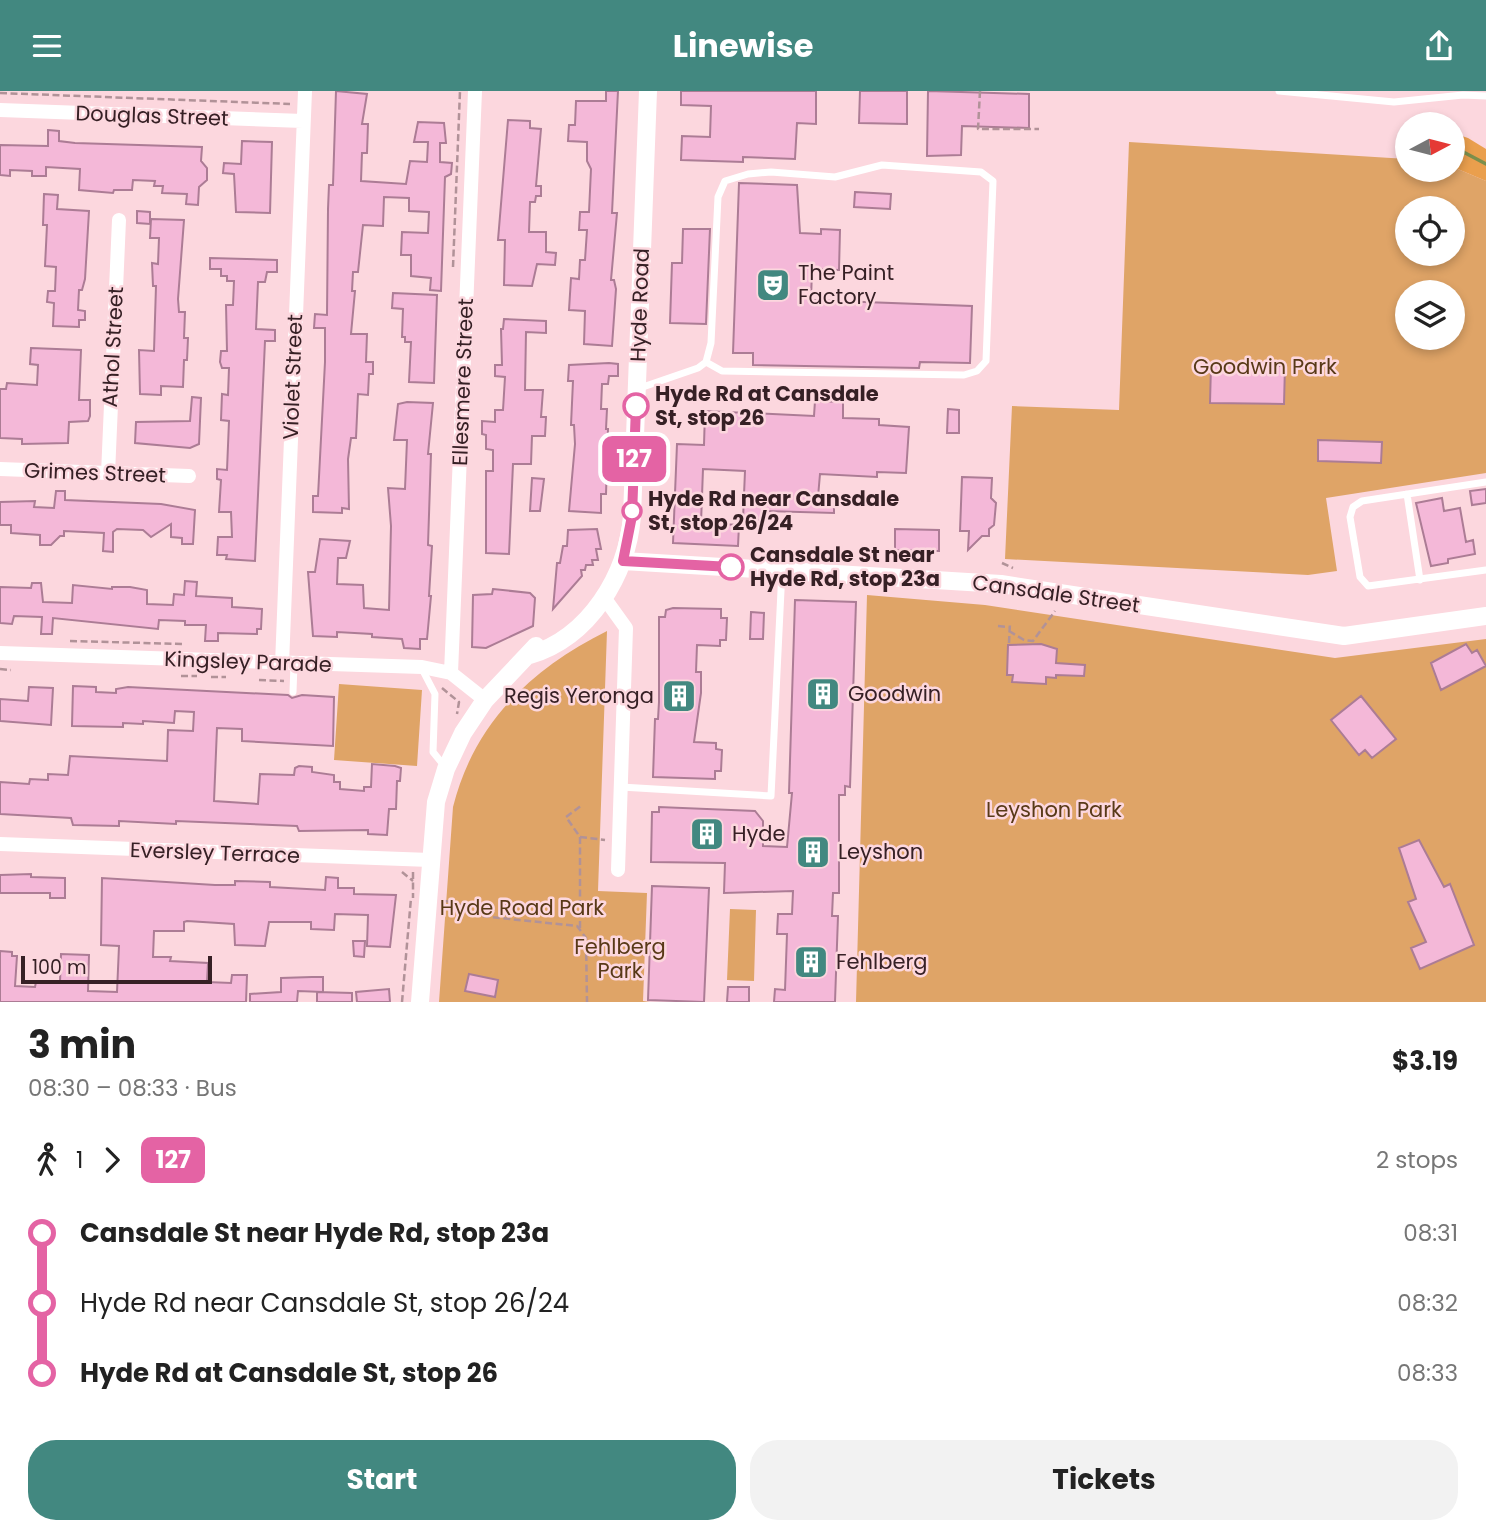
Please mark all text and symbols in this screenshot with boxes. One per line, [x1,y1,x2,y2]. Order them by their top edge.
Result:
text: Linewise [673,23,813,68]
icon: menu [28,27,66,65]
icon: share [1420,27,1458,65]
street label: Douglas Street [75,98,229,133]
north arrow [1395,112,1465,182]
map controls [1395,112,1465,350]
button: locate [1395,196,1465,266]
street label: Hyde Road [623,248,656,362]
place label: The Paint Factory [798,258,894,311]
theatre icon: The Paint Factory [754,266,792,304]
button: layers [1395,280,1465,350]
street label: Athol Street [95,286,130,408]
street label: Ellesmere Street [445,298,480,466]
street label: Violet Street [276,314,309,440]
park label: Goodwin Park [1193,352,1337,381]
place label: Hyde Rd at Cansdale St, stop 26 [655,379,879,432]
marker: Hyde Rd at Cansdale St, stop 26 [623,393,649,419]
line badge: 127 [594,436,674,482]
text: 127 [616,442,652,475]
street label: Grimes Street [24,456,167,489]
place label: Hyde Rd near Cansdale St, stop 26/24 [648,484,899,537]
marker: Hyde Rd near Cansdale St, stop 26/24 [622,501,642,521]
place label: Cansdale St near Hyde Rd, stop 23a [750,540,940,593]
marker: Cansdale St near Hyde Rd, stop 23a [718,554,744,580]
street label: Cansdale Street [971,567,1142,620]
street label: Kingsley Parade [164,644,332,679]
building icon: Goodwin [804,675,842,713]
building icon: Regis Yeronga [660,677,698,715]
place label: Goodwin [848,679,941,708]
place label: Regis Yeronga [504,681,654,710]
park label: Leyshon Park [986,795,1122,824]
building icon: Hyde [688,815,726,853]
place label: Hyde [732,819,786,848]
building icon: Leyshon [794,833,832,871]
street label: Eversley Terrace [130,835,300,870]
place label: Leyshon [838,837,923,866]
park label: Hyde Road Park [440,893,604,922]
park label: Fehlberg Park [574,932,666,985]
building icon: Fehlberg [792,943,830,981]
place label: Fehlberg [836,947,927,976]
scale bar [21,953,212,985]
text: 100 m [32,954,87,981]
text: 3 min [28,1018,136,1071]
text: $3.19 [1392,1043,1458,1079]
text: 08:30 – 08:33 · Bus [28,1072,237,1104]
icon: walk [28,1141,66,1179]
icon: forward [93,1141,131,1179]
text: 127 [155,1143,191,1176]
text: 1 [76,1144,83,1176]
text: 2 stops [1376,1144,1458,1176]
text: Cansdale St near Hyde Rd, stop 23a [80,1215,549,1251]
text: 08:31 [1403,1217,1458,1249]
text: Hyde Rd near Cansdale St, stop 26/24 [80,1285,569,1321]
text: 08:32 [1397,1287,1458,1319]
text: Hyde Rd at Cansdale St, stop 26 [80,1355,498,1391]
text: 08:33 [1397,1357,1458,1389]
button: Start [28,1440,736,1520]
button: Tickets [750,1440,1458,1520]

